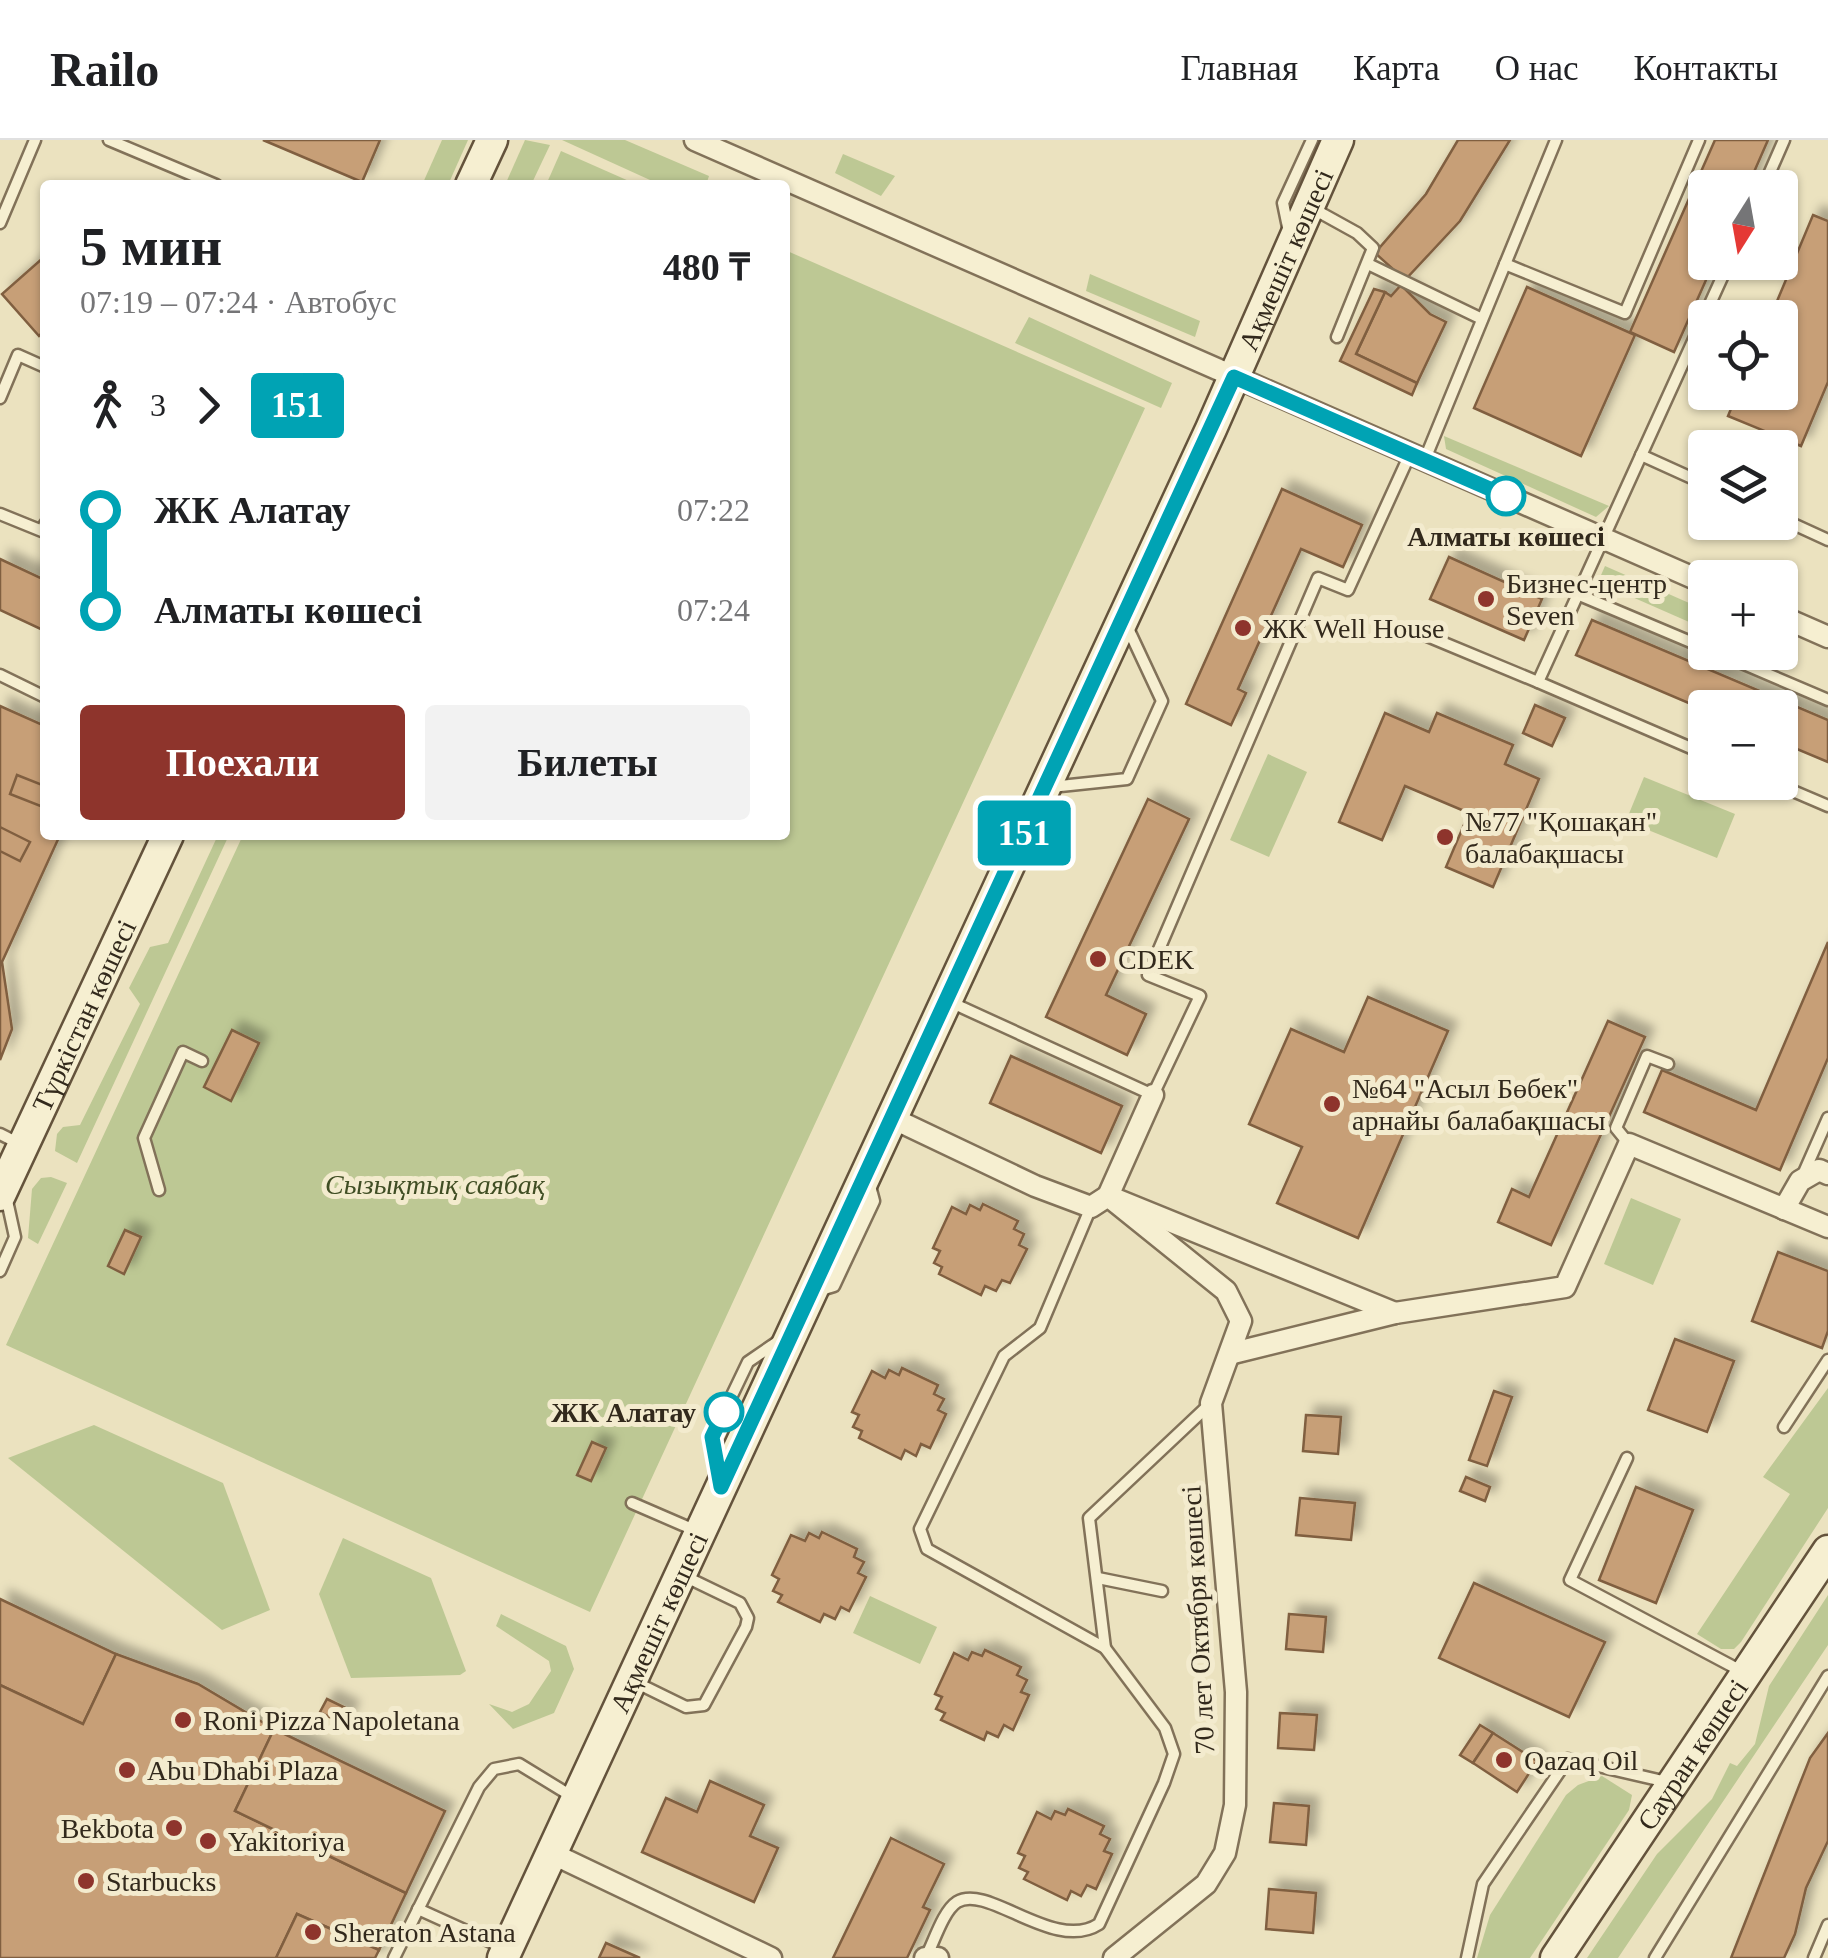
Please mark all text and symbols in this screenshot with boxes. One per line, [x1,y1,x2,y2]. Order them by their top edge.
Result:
text: Railo [50,43,159,96]
text: Главная [1181,49,1298,88]
text: Карта [1353,49,1440,88]
text: О нас [1495,49,1579,88]
text: Контакты [1634,49,1778,88]
street label: Ақмешіт көшесі [1232,164,1339,355]
north arrow [1688,170,1798,280]
map controls [1688,170,1798,800]
text: 5 мин [80,216,222,277]
text: 480 ₸ [663,246,750,288]
text: 07:19 – 07:24 · Автобус [80,284,397,320]
button: locate [1688,300,1798,410]
icon: walk [80,378,135,433]
icon: forward [181,378,236,433]
text: 151 [271,386,324,425]
text: 3 [150,387,166,423]
button: layers [1688,430,1798,540]
marker: Алматы көшесі [1487,477,1525,515]
text: ЖК Алатау [154,489,351,531]
text: 07:22 [677,492,750,528]
place label: Алматы көшесі [1407,521,1605,552]
button: + [1688,560,1798,670]
place label: Бизнес-центр Seven [1506,568,1667,631]
marker: Бизнес-центр Seven [1475,588,1497,610]
text: Алматы көшесі [154,589,422,631]
text: 07:24 [677,592,750,628]
place label: ЖК Well House [1263,613,1444,644]
marker: ЖК Well House [1232,617,1254,639]
button: − [1688,690,1798,800]
button: Поехали [80,705,405,820]
button: Билеты [425,705,750,820]
line badge: 151 [966,800,1082,866]
place label: №77 "Қошақан" балабақшасы [1465,806,1657,869]
text: 151 [998,814,1050,853]
marker: №77 "Қошақан" балабақшасы [1434,826,1456,848]
street label: Түркістан көшесі [26,914,142,1117]
place label: CDEK [1118,944,1194,975]
marker: CDEK [1087,948,1109,970]
place label: №64 "Асыл Бөбек" арнайы балабақшасы [1352,1073,1606,1136]
marker: №64 "Асыл Бөбек" арнайы балабақшасы [1321,1093,1343,1115]
park label: Сызықтық саябақ [325,1169,546,1200]
marker: ЖК Алатау [705,1393,743,1431]
place label: ЖК Алатау [551,1397,696,1428]
street label: 70 лет Октября көшесі [1175,1484,1221,1755]
street label: Ақмешіт көшесі [603,1527,714,1717]
street label: Сауран көшесі [1631,1673,1754,1836]
place label: Roni Pizza Napoletana [203,1705,460,1736]
marker: Roni Pizza Napoletana [172,1709,194,1731]
place label: Qazaq Oil [1524,1745,1639,1776]
marker: Qazaq Oil [1493,1749,1515,1771]
place label: Abu Dhabi Plaza [147,1755,339,1786]
marker: Abu Dhabi Plaza [116,1759,138,1781]
place label: Bekbota [61,1813,155,1844]
marker: Bekbota [163,1817,185,1839]
place label: Yakitoriya [228,1826,346,1857]
marker: Yakitoriya [197,1830,219,1852]
place label: Starbucks [106,1866,216,1897]
marker: Starbucks [75,1870,97,1892]
place label: Sheraton Astana [333,1917,516,1948]
marker: Sheraton Astana [302,1921,324,1943]

